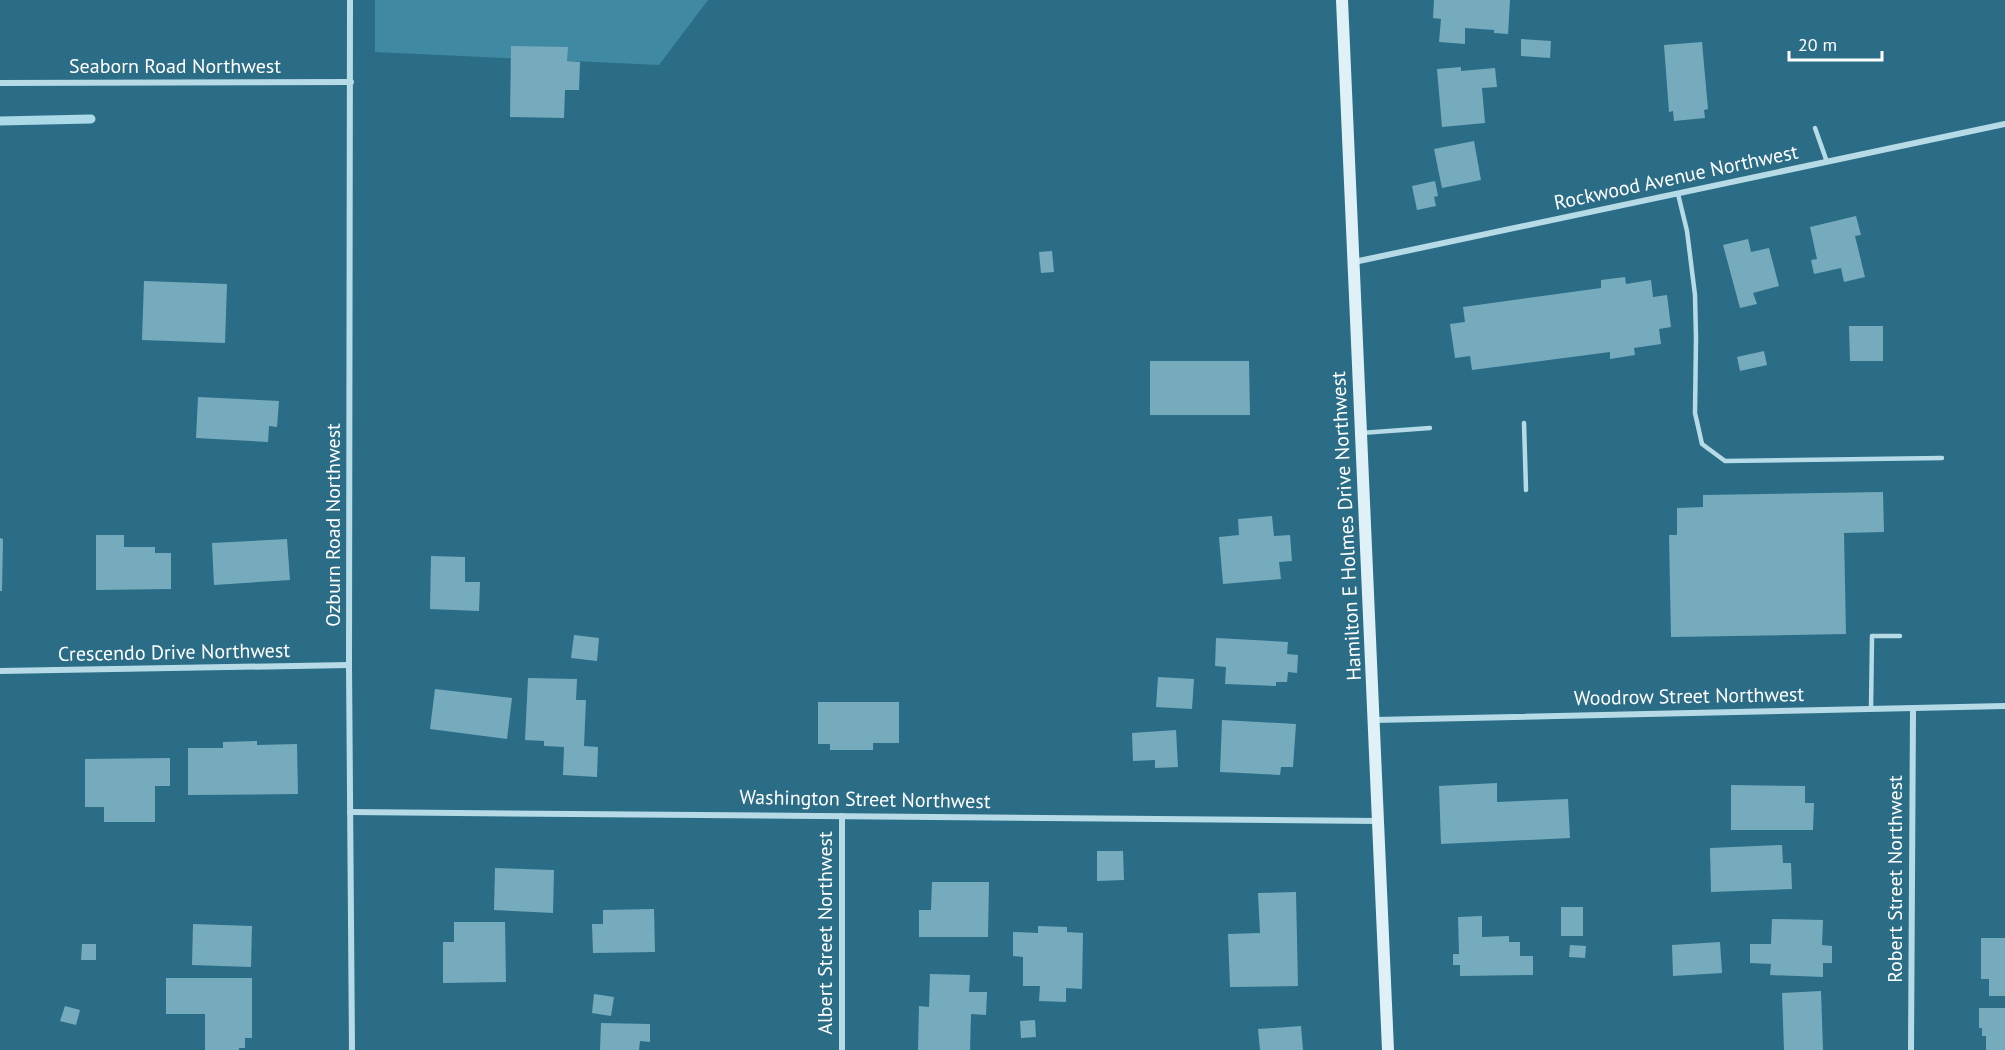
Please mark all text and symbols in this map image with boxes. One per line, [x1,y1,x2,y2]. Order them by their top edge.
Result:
scale bar [1789,24,1882,62]
text: 20 m [1798,33,1837,56]
street label: Seaborn Road Northwest [69,53,281,79]
street label: Rockwood Avenue Northwest [1552,138,1800,216]
street label: Hamilton E Holmes Drive Northwest [1325,370,1367,681]
street label: Ozburn Road Northwest [320,423,346,627]
street label: Crescendo Drive Northwest [58,637,291,667]
street label: Woodrow Street Northwest [1574,681,1805,711]
street label: Robert Street Northwest [1882,775,1908,983]
street label: Washington Street Northwest [739,784,991,814]
street label: Albert Street Northwest [812,831,838,1035]

